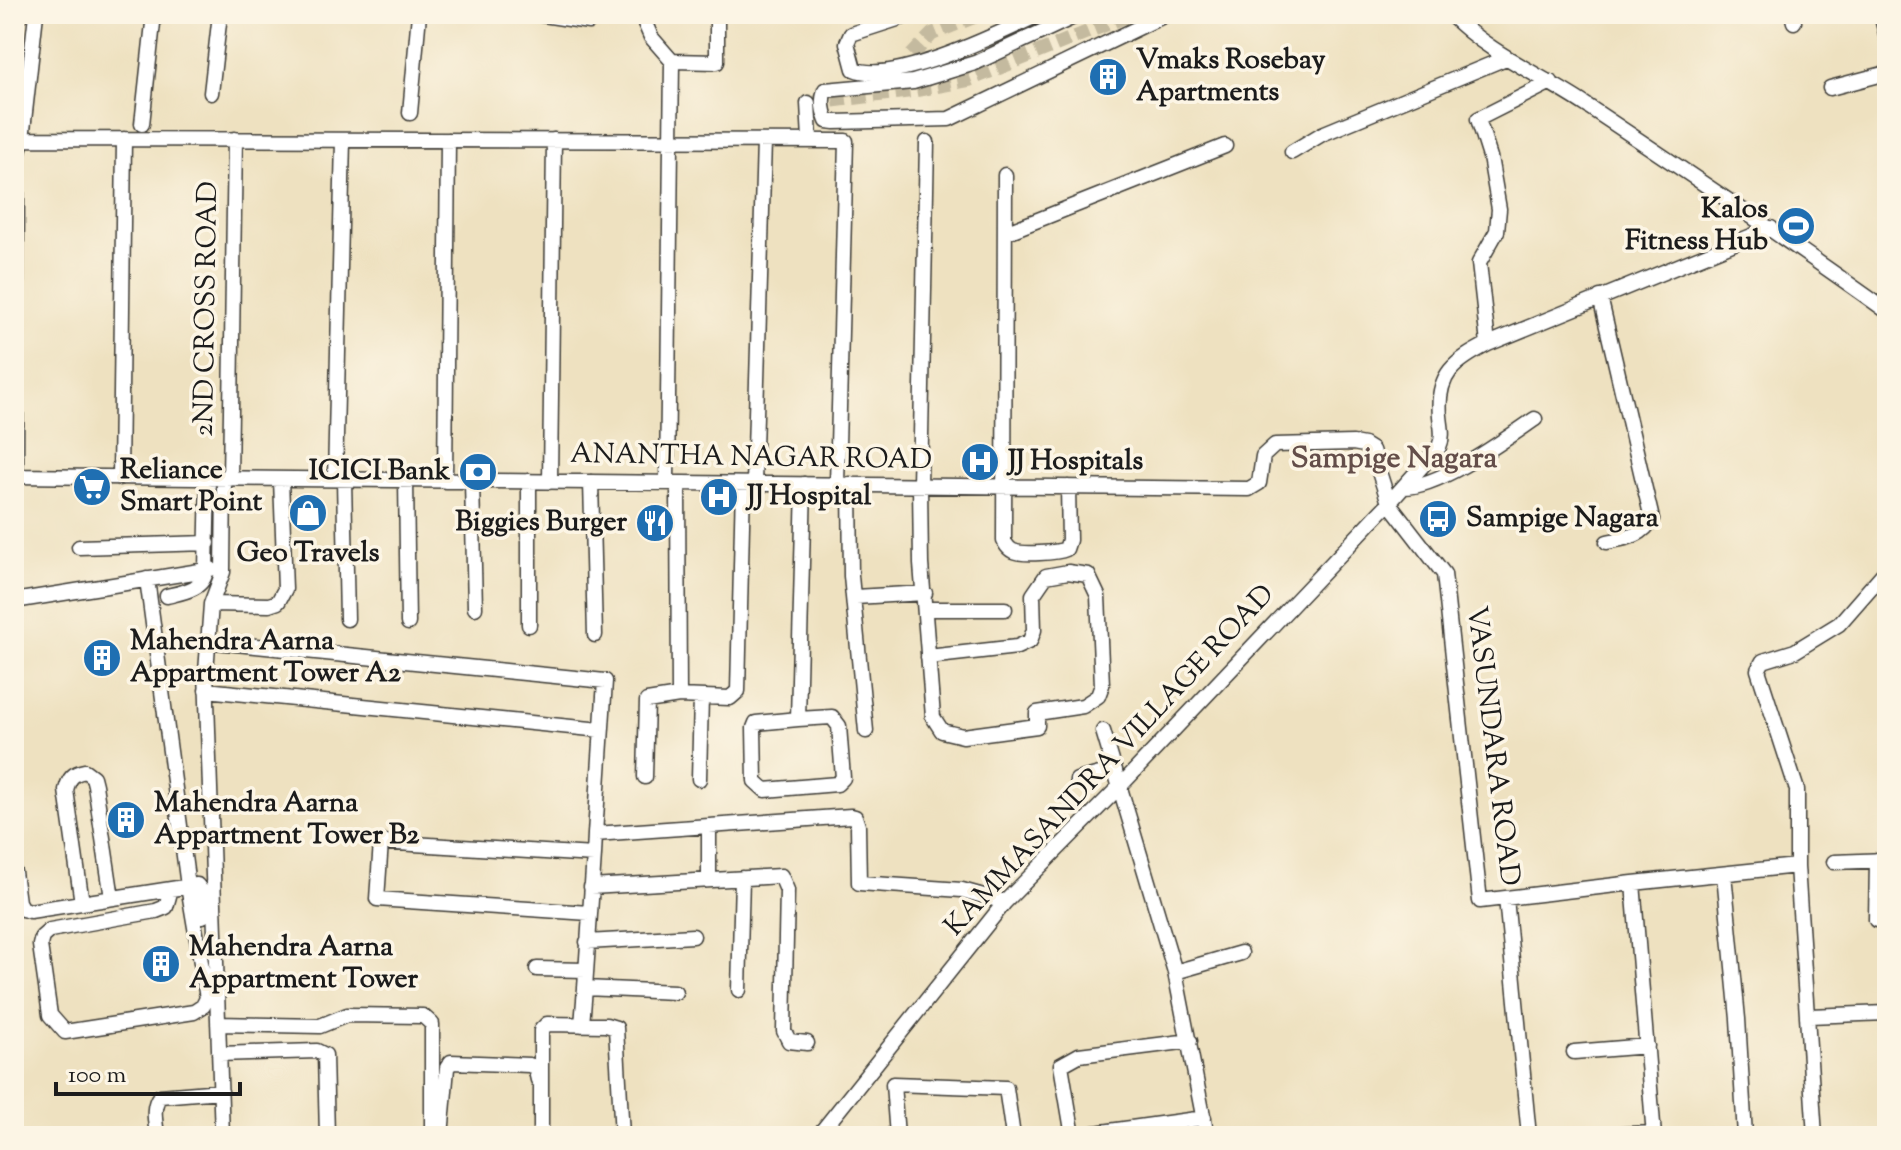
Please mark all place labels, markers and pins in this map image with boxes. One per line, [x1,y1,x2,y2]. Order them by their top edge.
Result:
place label: Vmaks Rosebay Apartments [1136,41,1325,113]
building icon: Vmaks Rosebay Apartments [1087,56,1129,98]
place label: Kalos Fitness Hub [1625,190,1768,262]
sports icon: Kalos Fitness Hub [1775,205,1817,247]
hospital icon: JJ Hospitals [959,441,1001,483]
place label: JJ Hospitals [1006,442,1143,482]
place label: Reliance Smart Point [120,451,263,523]
bank icon: ICICI Bank [457,451,499,493]
place label: ICICI Bank [309,452,451,492]
supermarket icon: Reliance Smart Point [71,466,113,508]
hospital icon: JJ Hospital [698,476,740,518]
place label: JJ Hospital [745,477,872,517]
shop icon: Geo Travels [287,492,329,534]
bus stop icon: Sampige Nagara [1417,498,1459,540]
place label: Sampige Nagara [1466,499,1659,539]
restaurant icon: Biggies Burger [634,502,676,544]
place label: Biggies Burger [455,503,627,543]
place label: Geo Travels [236,534,380,574]
place label: Mahendra Aarna Appartment Tower A2 [130,622,402,694]
building icon: Mahendra Aarna Appartment Tower A2 [81,637,123,679]
place label: Mahendra Aarna Appartment Tower B2 [154,784,420,856]
building icon: Mahendra Aarna Appartment Tower B2 [105,799,147,841]
place label: Mahendra Aarna Appartment Tower [189,928,418,1000]
building icon: Mahendra Aarna Appartment Tower [140,943,182,985]

